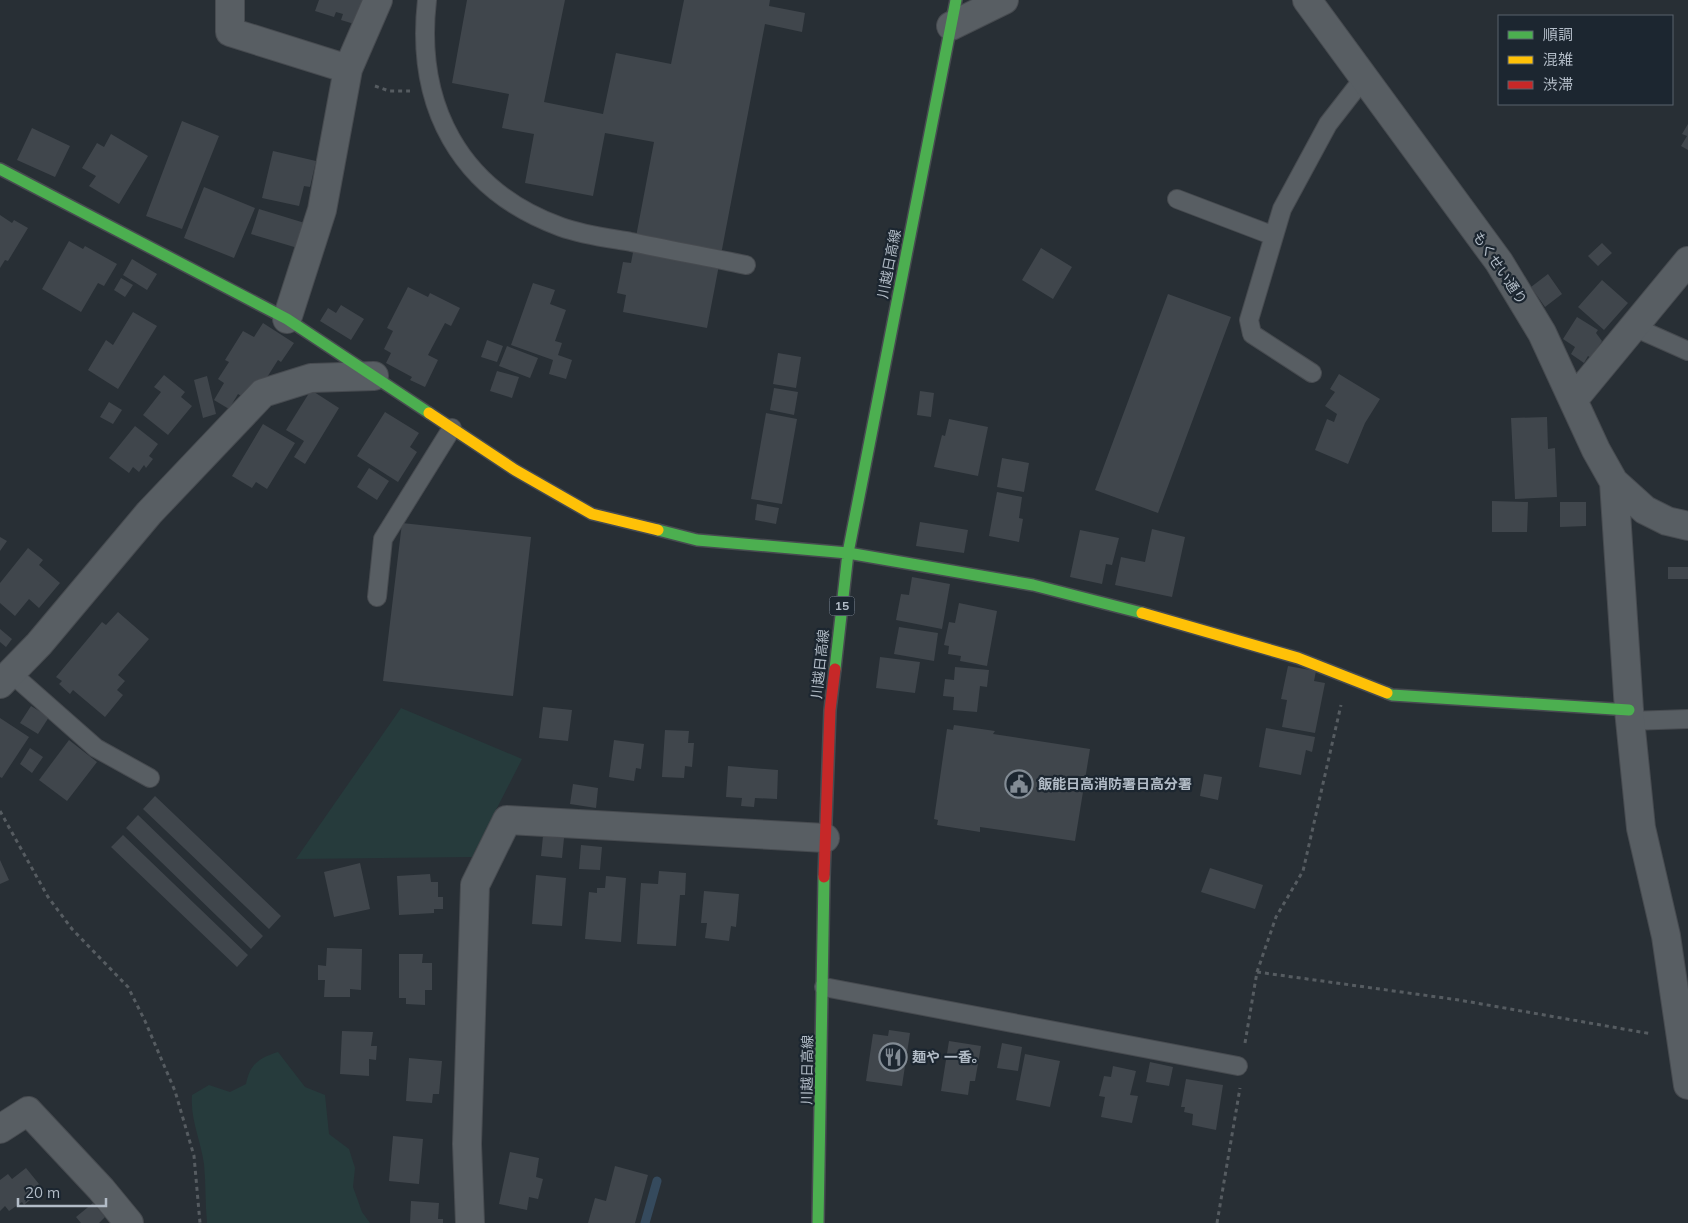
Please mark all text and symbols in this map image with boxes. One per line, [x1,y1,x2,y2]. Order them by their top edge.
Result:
legend [1498,15,1673,105]
text: 順調 [1543,25,1573,44]
text: 混雑 [1543,50,1573,69]
text: 渋滞 [1543,75,1573,94]
street label: 川越日高線 [873,228,905,300]
street label: もくせい通り [1469,228,1531,308]
road number: 15 [830,596,854,616]
street label: 川越日高線 [807,628,833,700]
public building icon: 飯能日高消防署日高分署 [1004,769,1034,799]
place label: 飯能日高消防署日高分署 [1038,775,1192,793]
street label: 川越日高線 [797,1035,817,1105]
restaurant icon: 麺や 一香。 [878,1042,908,1072]
place label: 麺や 一香。 [912,1048,986,1066]
scale bar [18,1176,105,1208]
text: 20 m [25,1183,60,1202]

